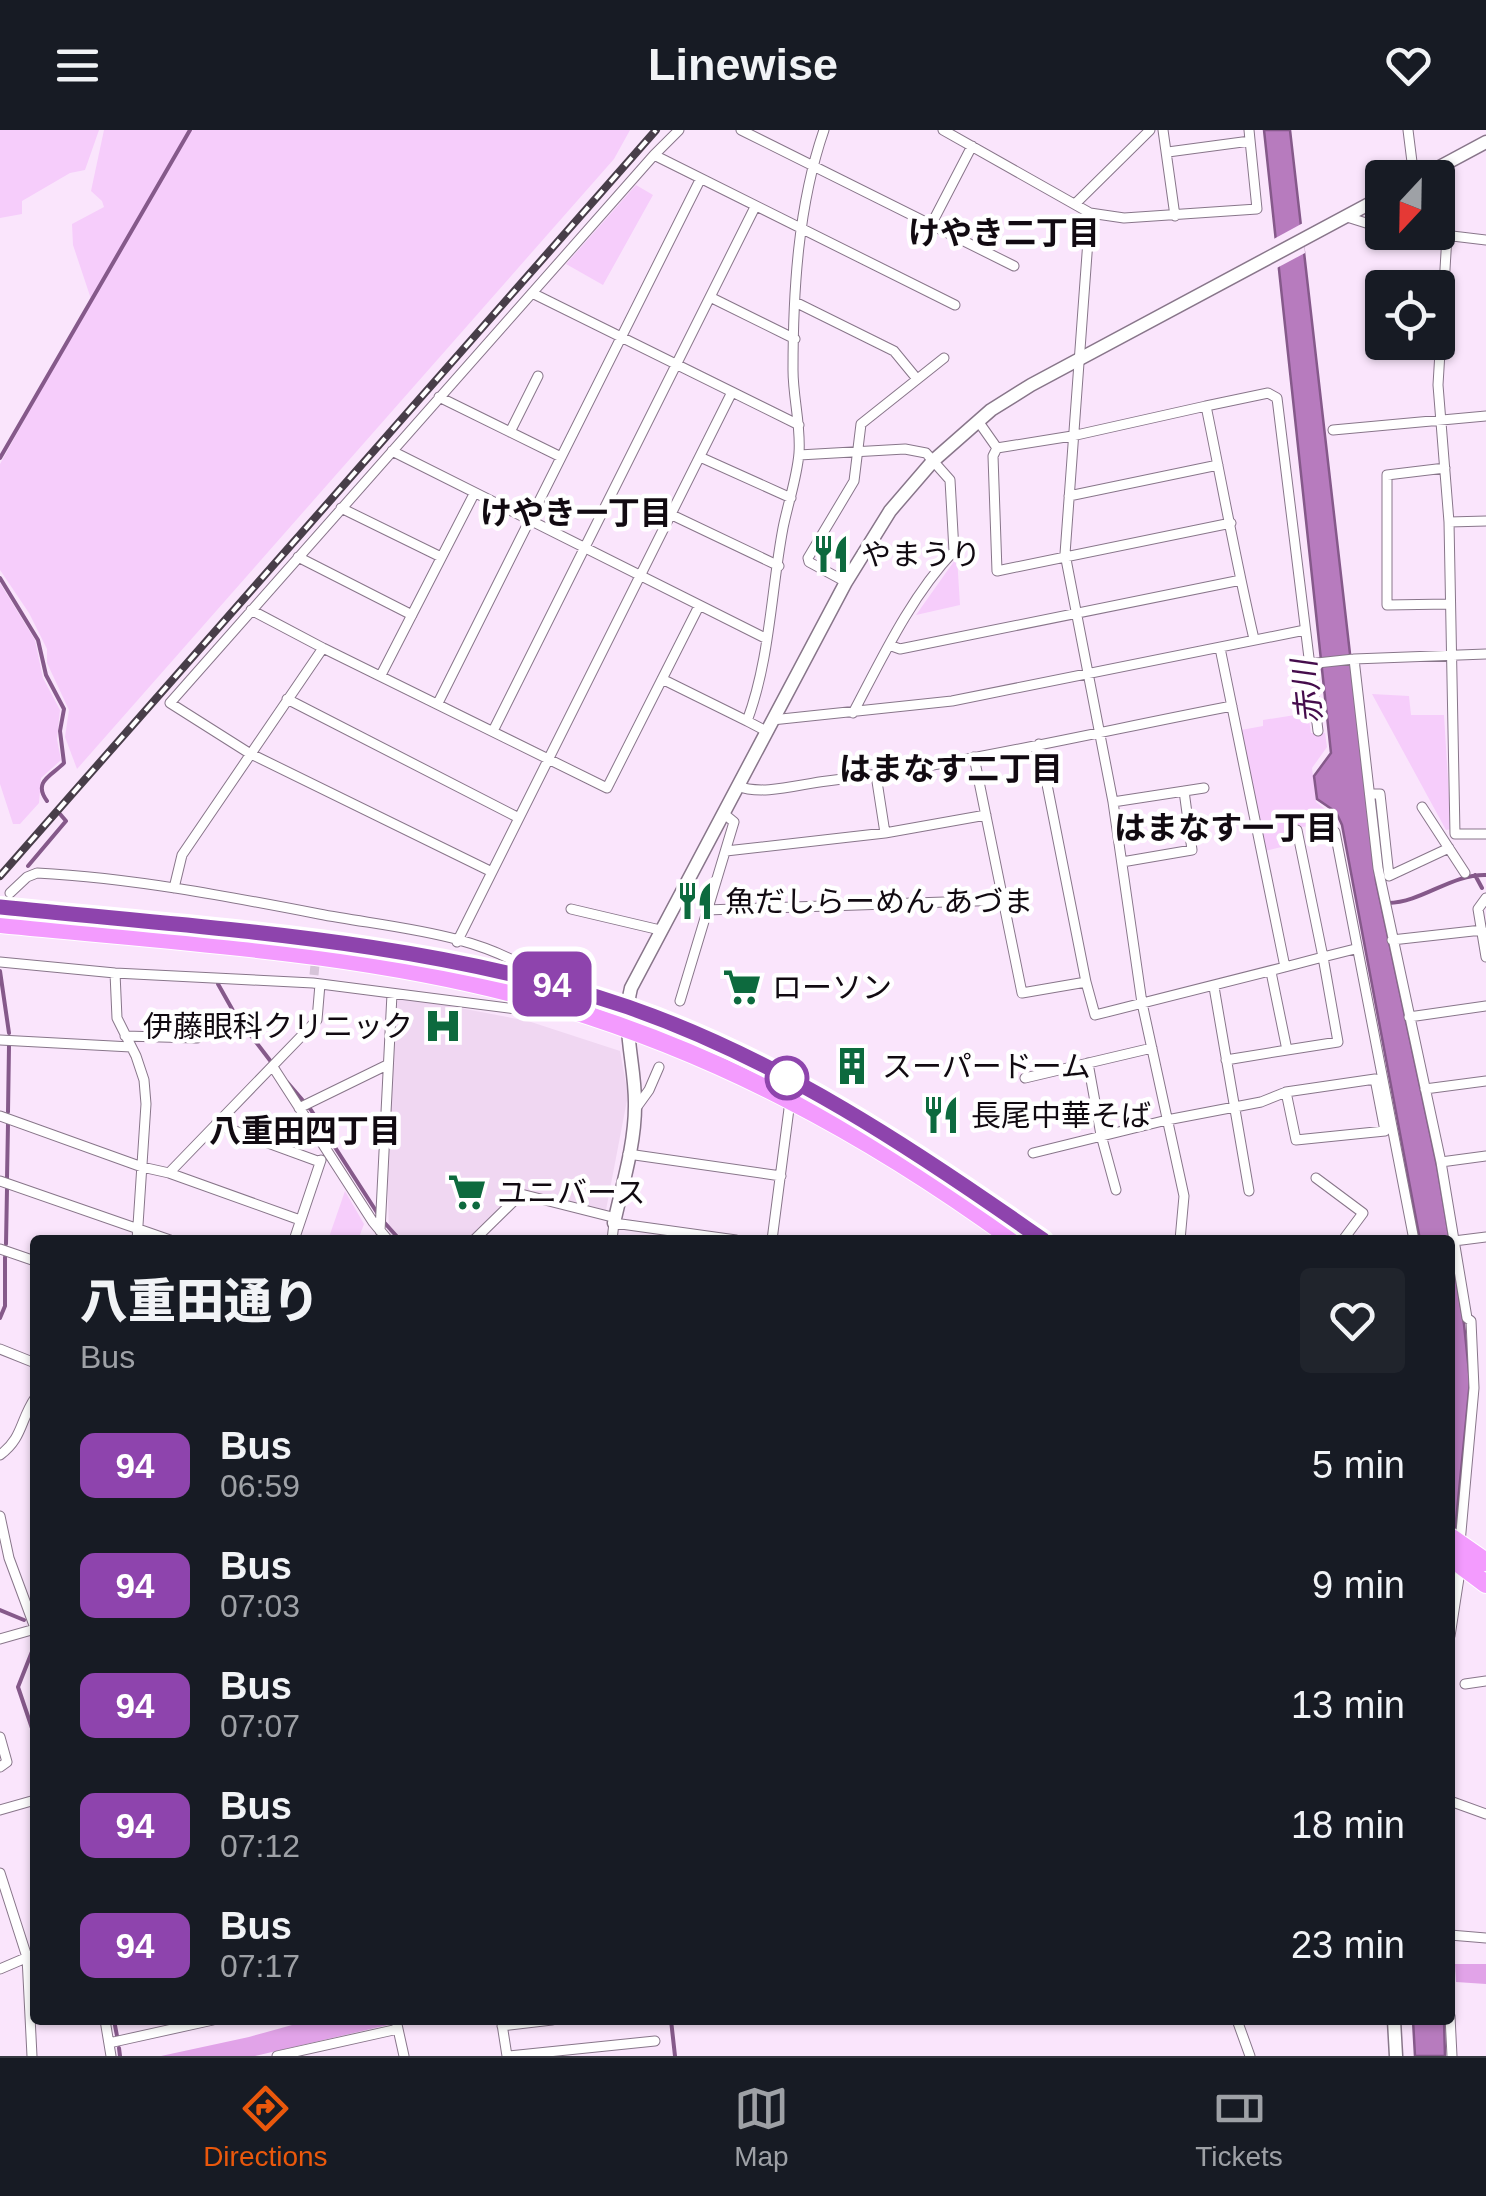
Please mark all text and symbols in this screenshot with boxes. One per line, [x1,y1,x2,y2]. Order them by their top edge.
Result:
icon: menu [50,38,105,93]
icon: heart [1381,38,1436,93]
text: Linewise [648,39,838,90]
north arrow [1365,160,1455,250]
map controls [1365,160,1455,360]
district label: けやき二丁目 [908,215,1100,251]
button: locate [1365,270,1455,360]
district label: けやき一丁目 [480,495,672,531]
restaurant icon: やまうり [810,533,852,575]
place label: やまうり [861,538,981,571]
water label: 赤川 [1285,655,1328,726]
district label: はまなす二丁目 [839,751,1063,787]
district label: はまなす一丁目 [1114,810,1338,846]
restaurant icon: 魚だしらーめん あづま [674,880,716,922]
place label: 魚だしらーめん あづま [725,885,1033,918]
line badge: 94 [507,952,597,1016]
text: 94 [533,965,571,1004]
supermarket icon: ローソン [721,966,763,1008]
place label: ローソン [772,971,892,1004]
hospital icon: 伊藤眼科クリニック [422,1005,464,1047]
place label: 伊藤眼科クリニック [143,1010,413,1043]
building icon: スーパードーム [831,1045,873,1087]
place label: スーパードーム [882,1050,1091,1083]
unlabelled marker [766,1057,808,1099]
restaurant icon: 長尾中華そば [920,1094,962,1136]
place label: 長尾中華そば [971,1099,1151,1132]
district label: 八重田四丁目 [209,1113,401,1149]
supermarket icon: ユニバース [446,1171,488,1213]
place label: ユニバース [497,1176,646,1209]
button: heart [1300,1268,1405,1373]
text: 八重田通り [80,1275,320,1328]
text: Bus [80,1339,135,1375]
text: Bus [220,1425,292,1467]
text: 5 min [1312,1444,1405,1486]
text: 94 [116,1446,154,1485]
text: 06:59 [220,1468,300,1504]
text: Bus [220,1545,292,1587]
text: 9 min [1312,1564,1405,1606]
text: 94 [116,1566,154,1605]
text: 07:03 [220,1588,300,1624]
text: Bus [220,1665,292,1707]
text: 13 min [1291,1684,1405,1726]
text: 94 [116,1686,154,1725]
text: 07:07 [220,1708,300,1744]
text: Bus [220,1785,292,1827]
text: 18 min [1291,1804,1405,1846]
text: 94 [116,1806,154,1845]
text: 07:12 [220,1828,300,1864]
text: Bus [220,1905,292,1947]
text: 23 min [1291,1924,1405,1966]
text: 94 [116,1926,154,1965]
text: 07:17 [220,1948,300,1984]
tab: Directions [203,2081,328,2173]
tab: Map [734,2081,789,2173]
tab: Tickets [1195,2081,1283,2173]

